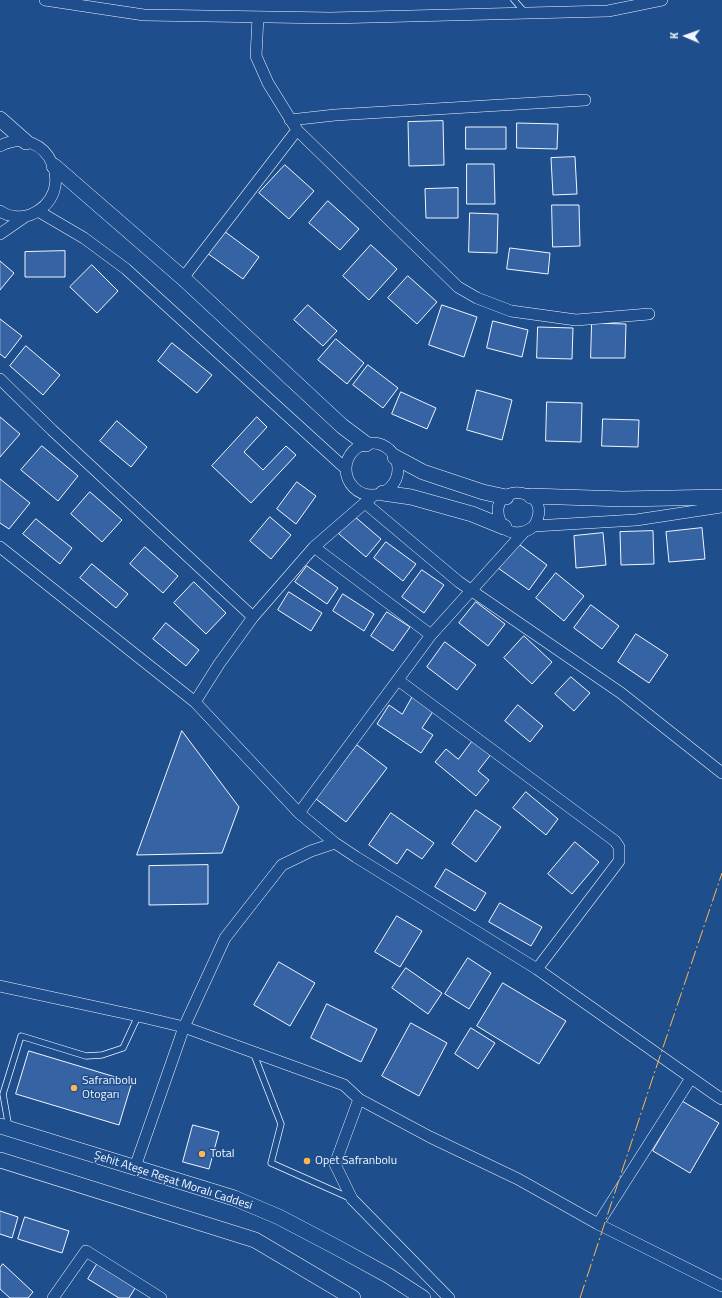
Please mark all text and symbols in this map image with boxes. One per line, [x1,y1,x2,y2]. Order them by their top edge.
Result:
north arrow [666,16,706,56]
text: K [666,32,682,39]
place label: Safranbolu Otogarı [82,1074,137,1102]
marker: Safranbolu Otogarı [69,1083,79,1093]
place label: Total [210,1147,235,1161]
street label: Şehit Ateşe Reşat Moralı Caddesi [92,1149,254,1213]
marker: Total [197,1149,207,1159]
place label: Opet Safranbolu [315,1154,397,1168]
marker: Opet Safranbolu [302,1156,312,1166]

